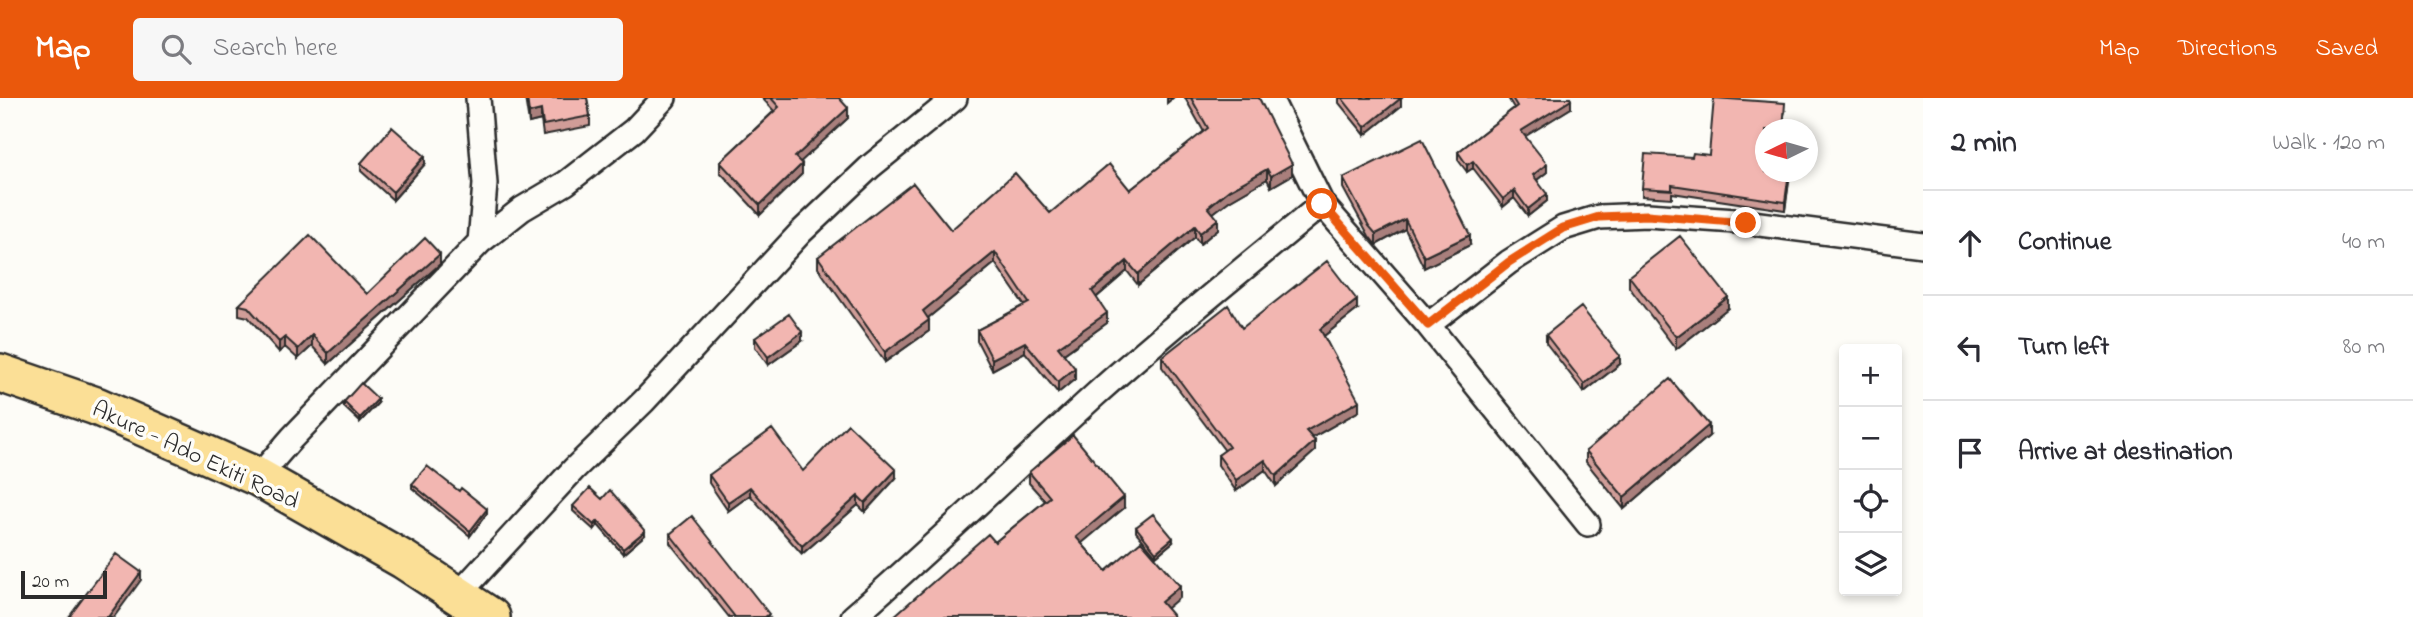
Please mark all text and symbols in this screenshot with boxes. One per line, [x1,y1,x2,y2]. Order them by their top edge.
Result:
search box [133,18,623,81]
text: Map [35,25,91,73]
icon: search [157,30,195,68]
text: Search here [213,30,337,68]
text: Map [2099,32,2140,67]
text: Directions [2178,32,2277,67]
text: Saved [2315,32,2378,67]
north arrow [1755,119,1818,182]
text: 2 min [1951,122,2017,166]
text: Walk · 120 m [2272,127,2385,160]
route start [1306,188,1337,219]
route end [1730,207,1761,238]
icon: ahead [1951,224,1989,262]
text: Continue [2018,224,2111,262]
text: 40 m [2342,226,2385,259]
icon: left [1951,329,1989,367]
text: Turn left [2018,329,2109,367]
text: 80 m [2343,331,2385,364]
map controls [1839,344,1902,596]
button: + [1839,344,1902,407]
street label: Akure - Ado Ekiti Road [86,393,305,520]
button: − [1839,407,1902,470]
icon: arrive [1951,434,1989,472]
text: Arrive at destination [2018,434,2233,472]
button: locate [1839,470,1902,533]
button: layers [1839,533,1902,596]
scale bar [21,568,107,600]
text: 20 m [32,569,69,596]

